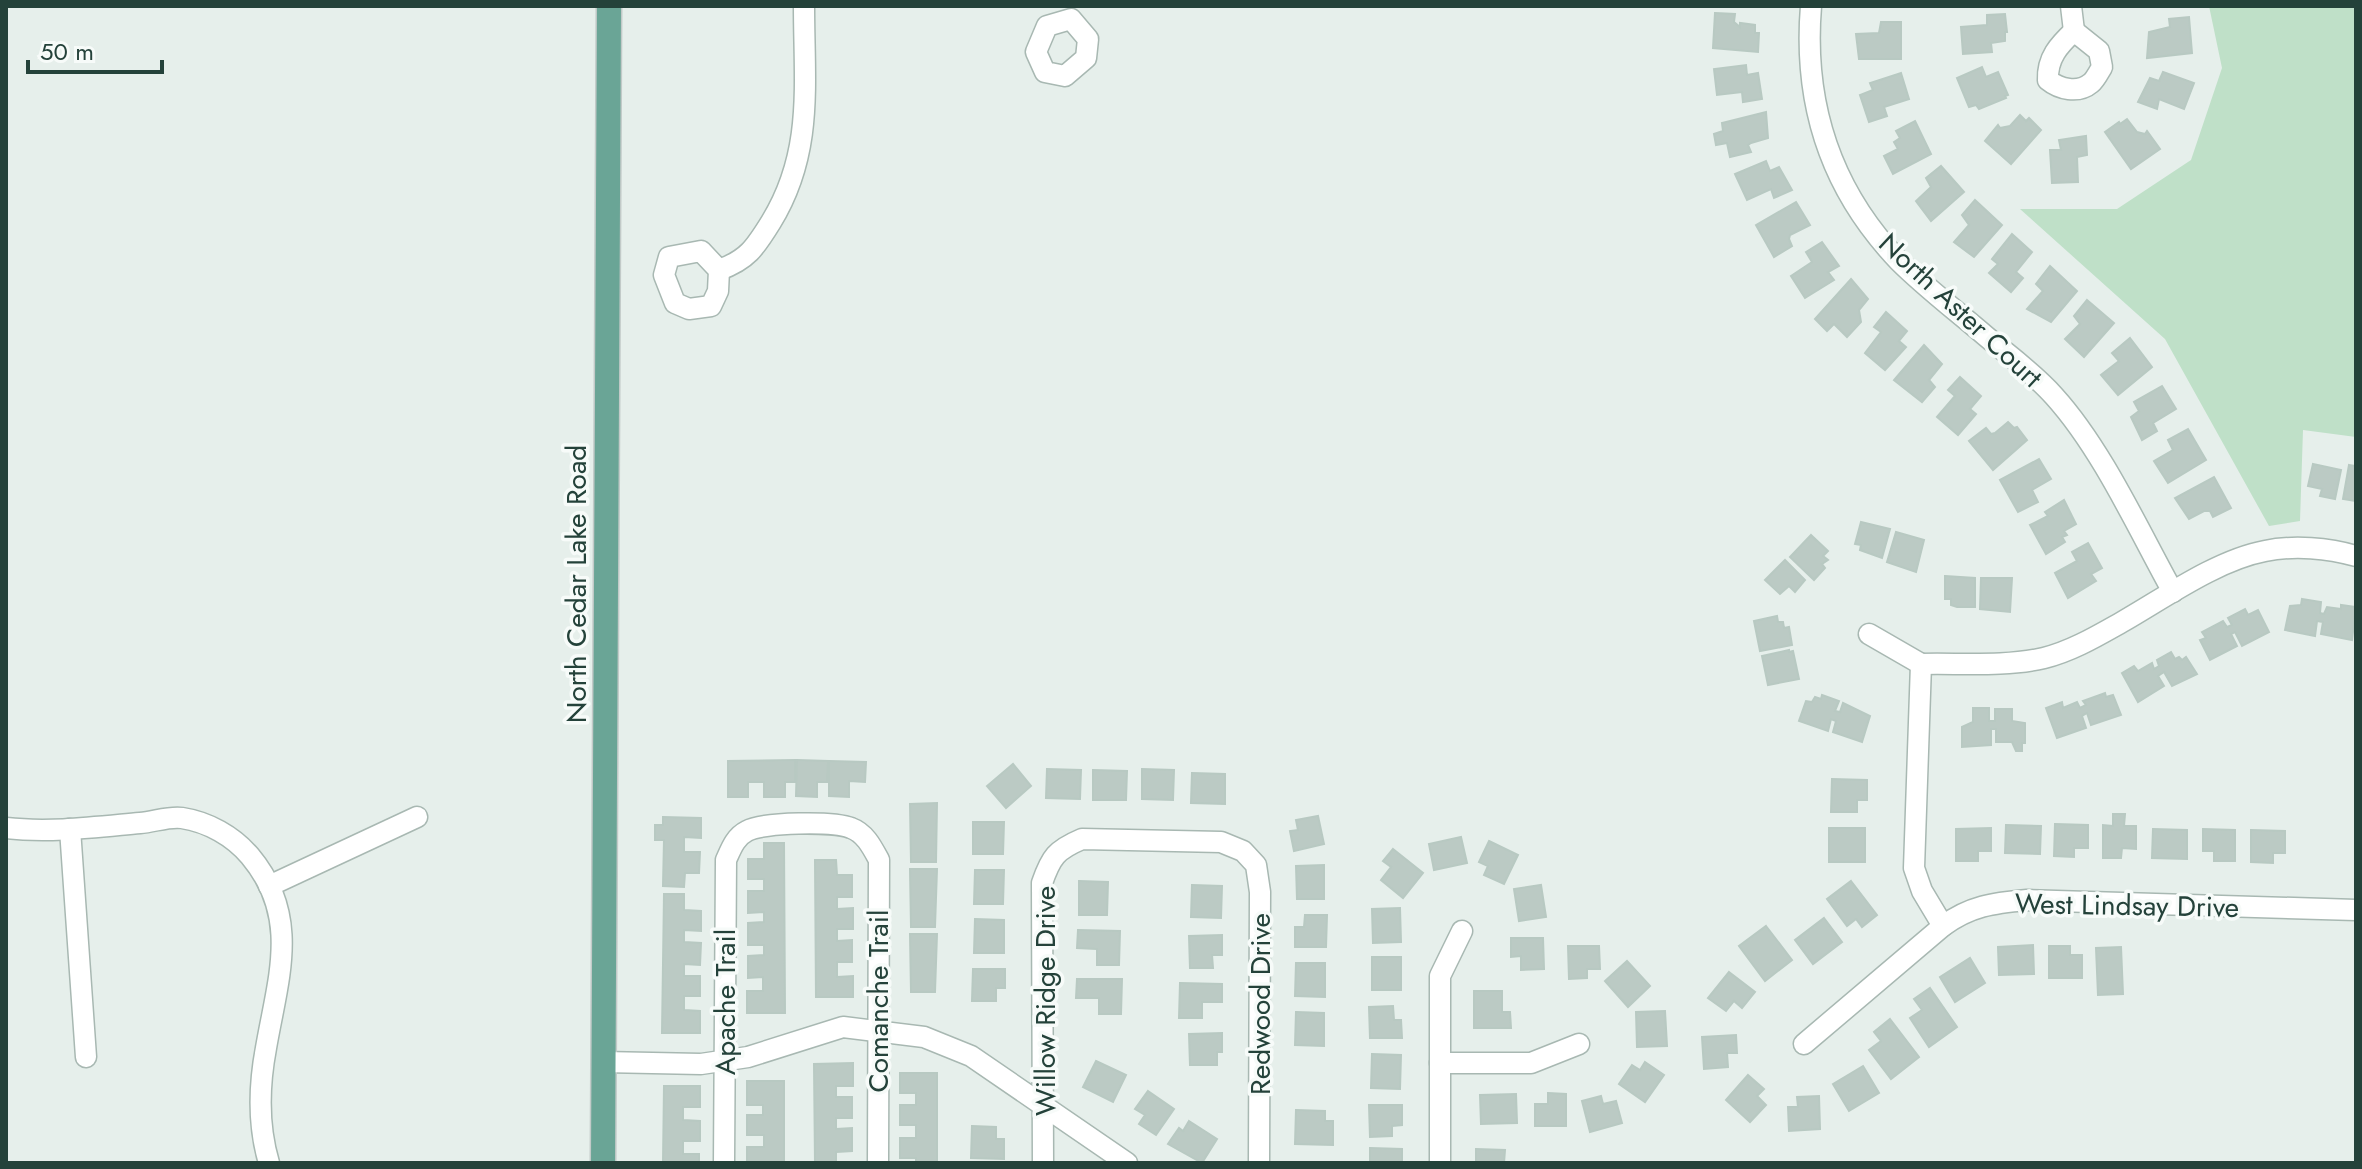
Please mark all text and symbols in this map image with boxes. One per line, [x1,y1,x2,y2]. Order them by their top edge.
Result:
scale bar [28,24,162,74]
text: 50 m [40,34,94,69]
street label: North Aster Court [1870,223,2052,397]
street label: North Cedar Lake Road [556,445,597,723]
street label: West Lindsay Drive [2014,883,2240,928]
street label: Willow Ridge Drive [1025,886,1066,1116]
street label: Comanche Trail [858,910,899,1092]
street label: Redwood Drive [1240,913,1281,1095]
street label: Apache Trail [705,929,746,1075]

